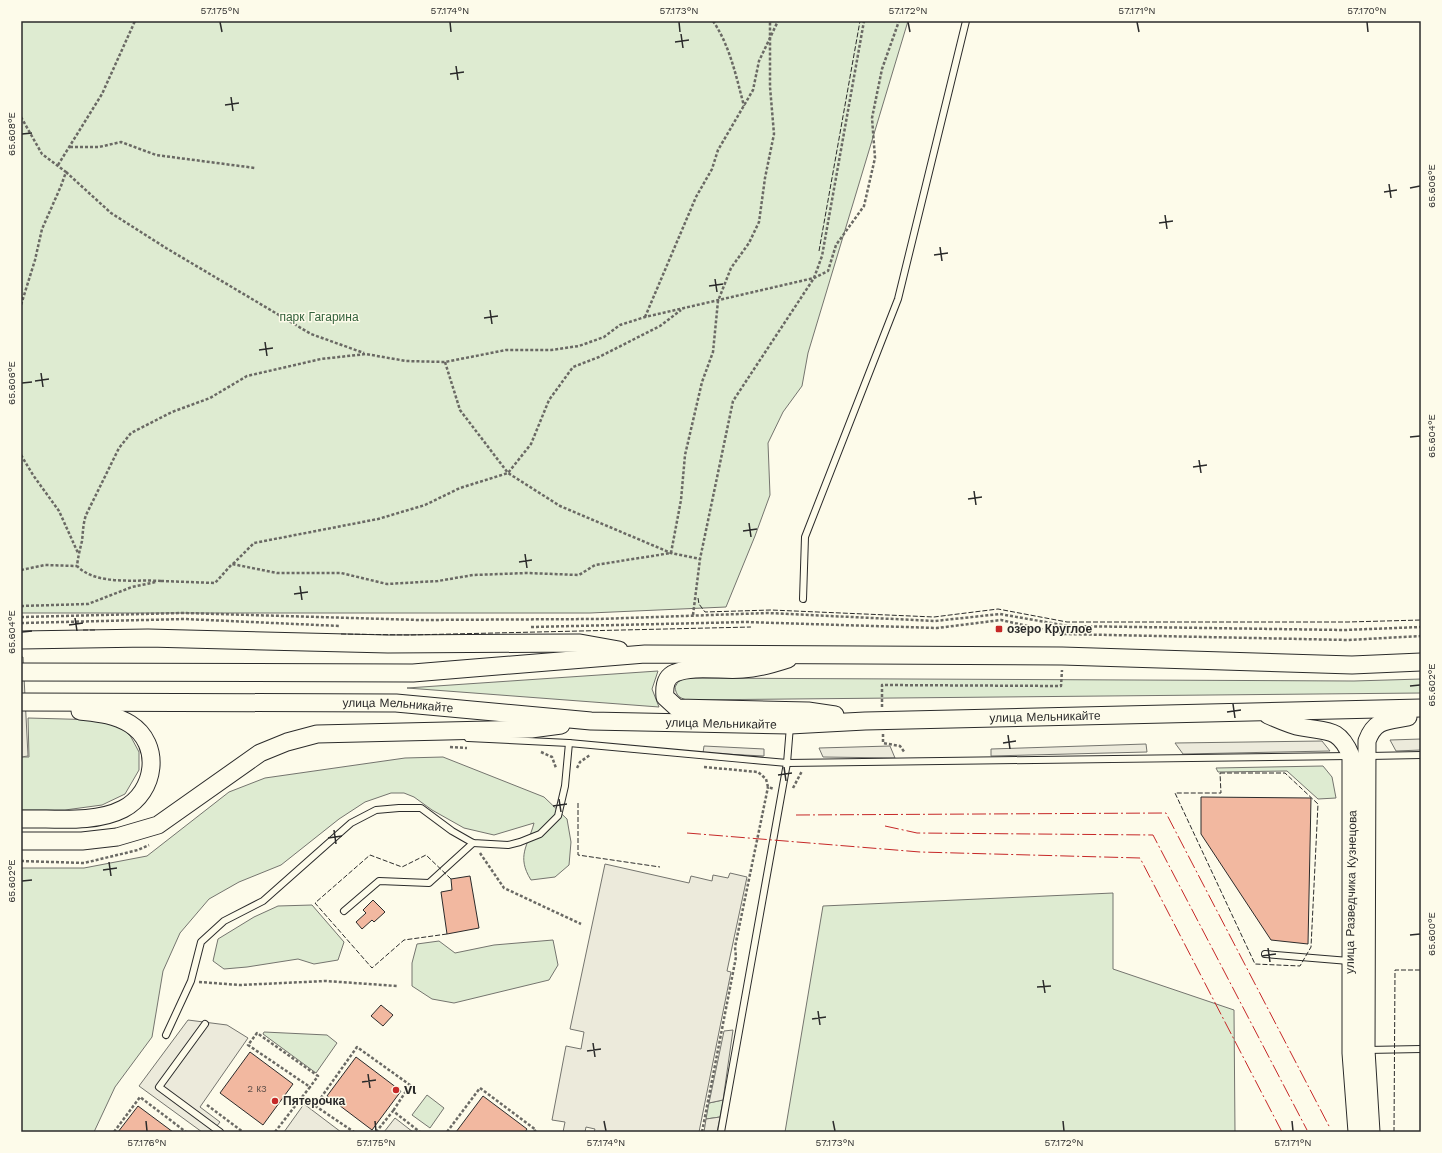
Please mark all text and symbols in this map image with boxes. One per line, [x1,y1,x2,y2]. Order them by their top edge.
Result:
text: 57.175°N [200,5,240,16]
text: 57.174°N [431,5,469,16]
text: 57.173°N [659,5,699,16]
text: 57.172°N [888,5,928,16]
text: 57.171°N [1118,5,1156,16]
text: 57.170°N [1347,5,1387,16]
text: 65.608°E [6,112,17,156]
text: 65.606°E [1426,164,1437,208]
park label: парк Гагарина [279,310,359,324]
text: 65.606°E [6,361,17,405]
text: 65.604°E [1426,414,1437,458]
text: 65.604°E [6,610,17,654]
place label: озеро Круглое [1007,622,1092,636]
marker: озеро Круглое [994,624,1004,634]
text: 65.602°E [1426,663,1437,707]
street label: улица Мельникайте [342,696,454,715]
street label: улица Мельникайте [989,708,1101,725]
street label: улица Мельникайте [665,716,777,732]
street label: улица Разведчика Кузнецова [1343,810,1359,974]
text: 65.602°E [6,859,17,903]
text: 65.600°E [1426,912,1437,956]
house number: 2 к3 [247,1083,267,1094]
place label: Vl [404,1083,416,1097]
marker: Vl [391,1085,401,1095]
place label: Пятерочка [283,1094,346,1108]
marker: Пятерочка [270,1096,280,1106]
text: 57.176°N [127,1137,167,1148]
text: 57.175°N [356,1137,396,1148]
text: 57.174°N [587,1137,625,1148]
text: 57.173°N [815,1137,855,1148]
text: 57.172°N [1044,1137,1084,1148]
text: 57.171°N [1274,1137,1312,1148]

